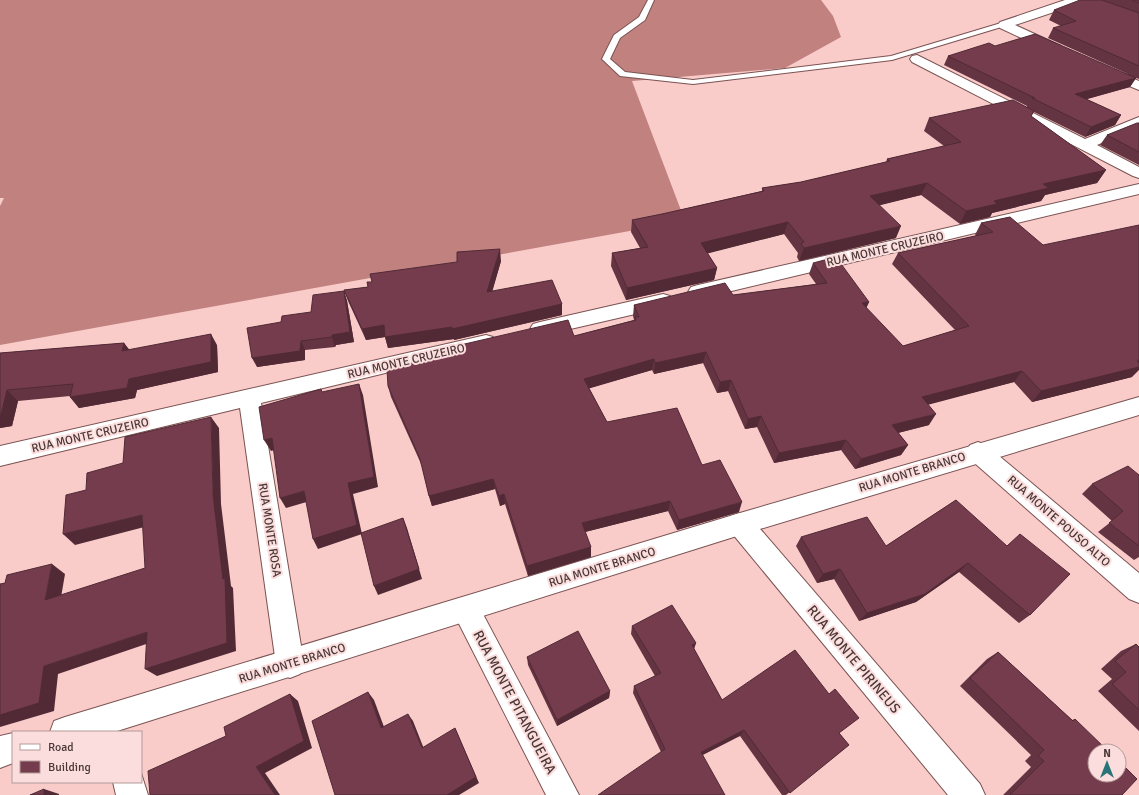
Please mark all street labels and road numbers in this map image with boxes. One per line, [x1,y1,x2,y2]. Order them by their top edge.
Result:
street label: RUA MONTE CRUZEIRO [825,229,945,270]
street label: RUA MONTE CRUZEIRO [346,341,466,382]
street label: RUA MONTE CRUZEIRO [30,415,150,456]
street label: RUA MONTE BRANCO [857,449,967,496]
street label: RUA MONTE POUSO ALTO [1004,473,1113,570]
street label: RUA MONTE ROSA [255,482,284,579]
street label: RUA MONTE BRANCO [547,544,657,591]
street label: RUA MONTE PIRINEUS [803,602,904,717]
street label: RUA MONTE PITANGUEIRA [469,627,560,777]
street label: RUA MONTE BRANCO [237,640,347,687]

